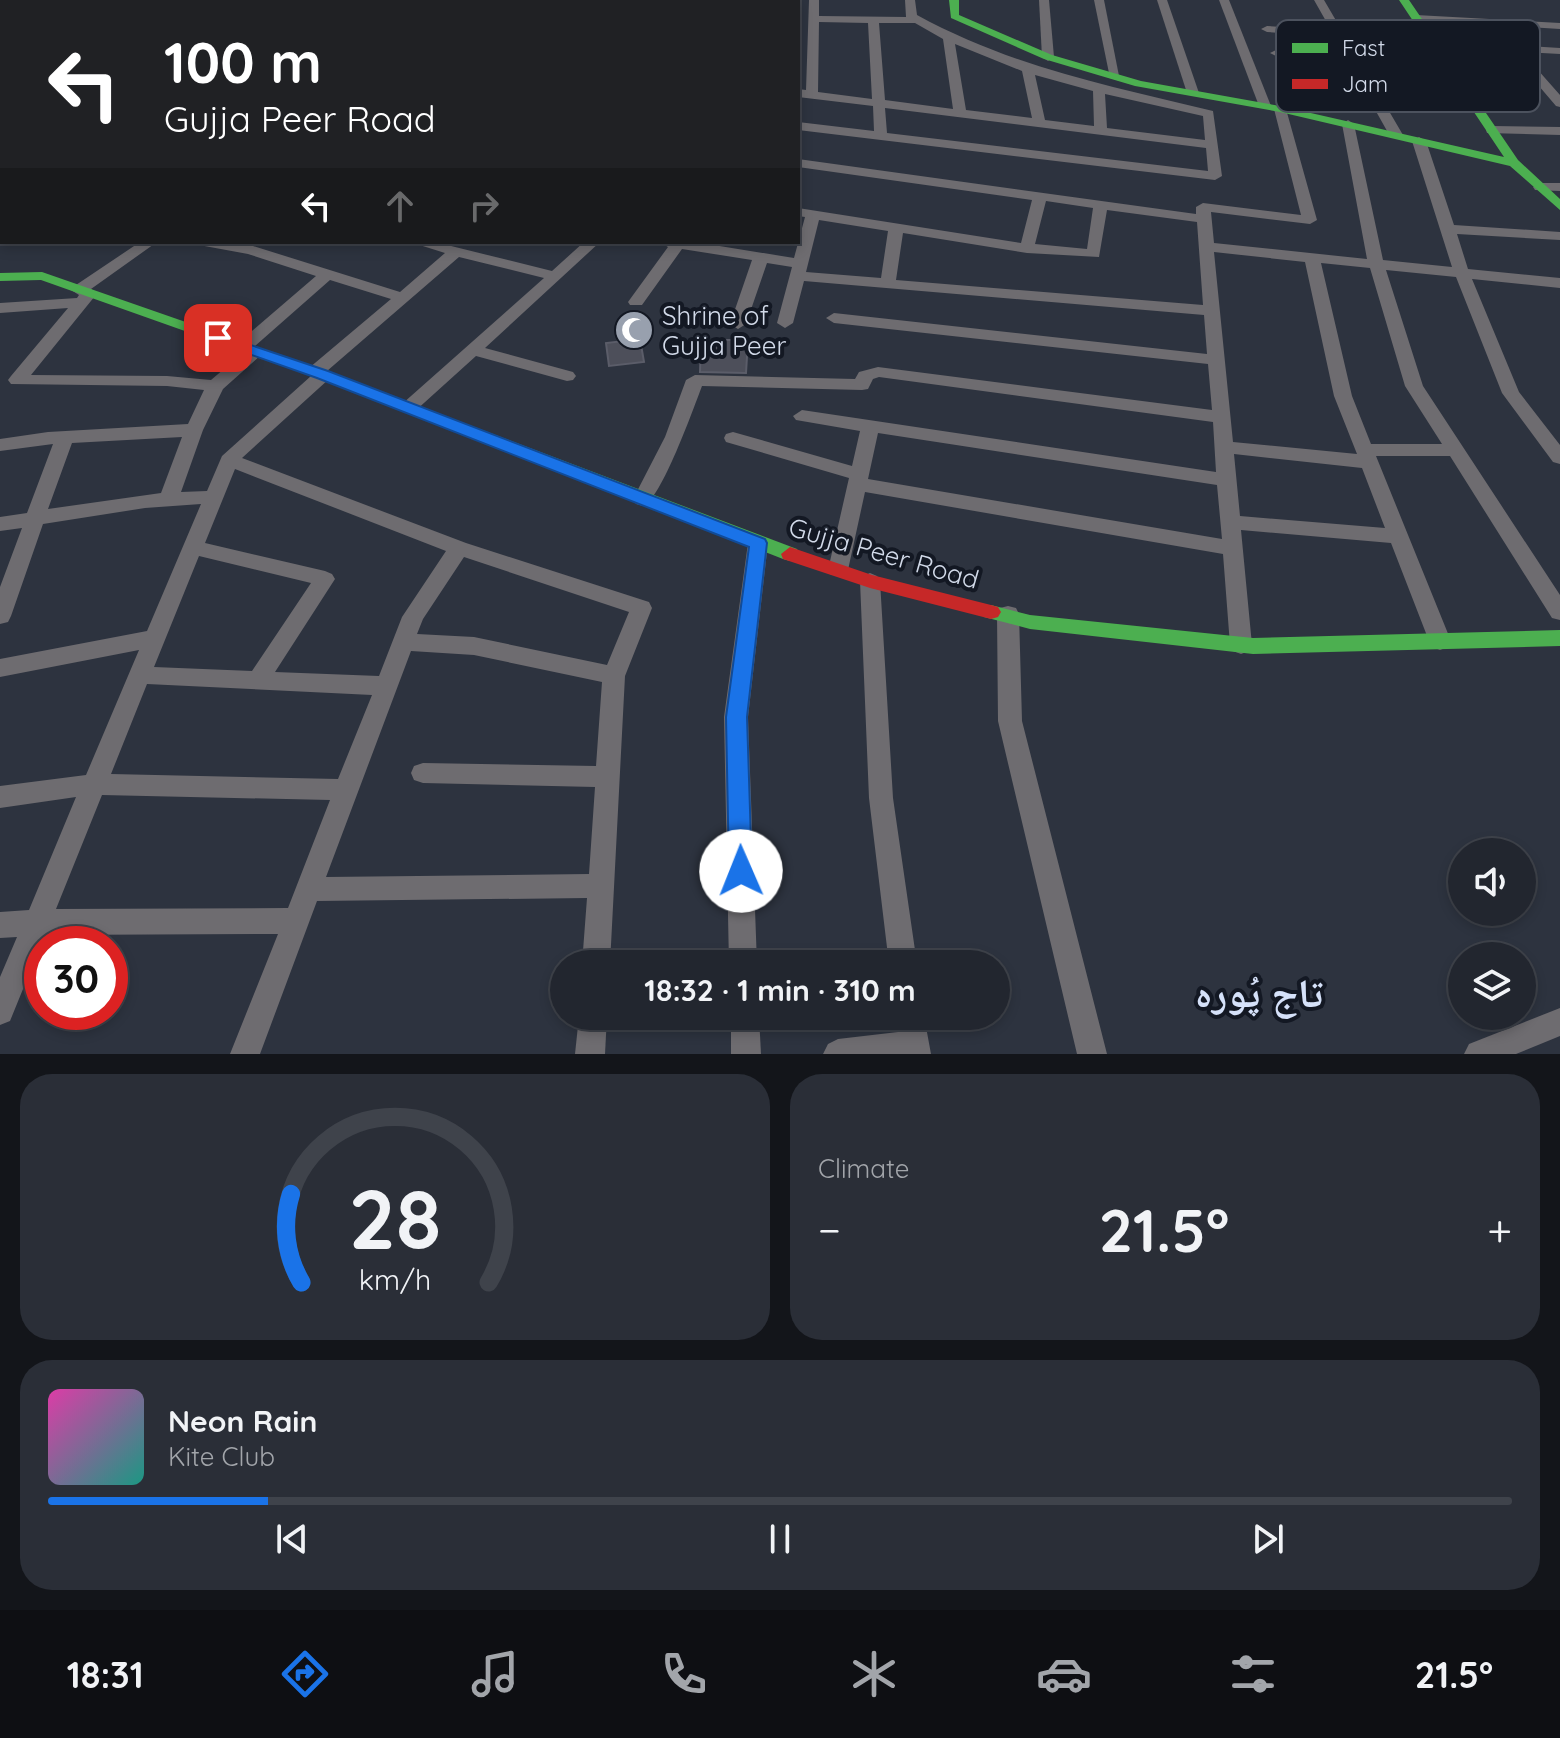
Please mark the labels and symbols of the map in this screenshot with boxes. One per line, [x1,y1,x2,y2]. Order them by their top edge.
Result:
legend [1276,20,1540,112]
text: Fast [1342,34,1385,62]
text: Jam [1342,70,1388,98]
place label: Shrine of Gujja Peer [662,299,787,362]
pin [184,304,252,372]
mosque icon: Shrine of Gujja Peer [613,309,655,351]
street label: Gujja Peer Road [785,510,983,596]
position arrow [699,829,783,913]
speed limit sign: 30 [24,926,128,1030]
district label: تاج پُورہ [1195,967,1323,1019]

